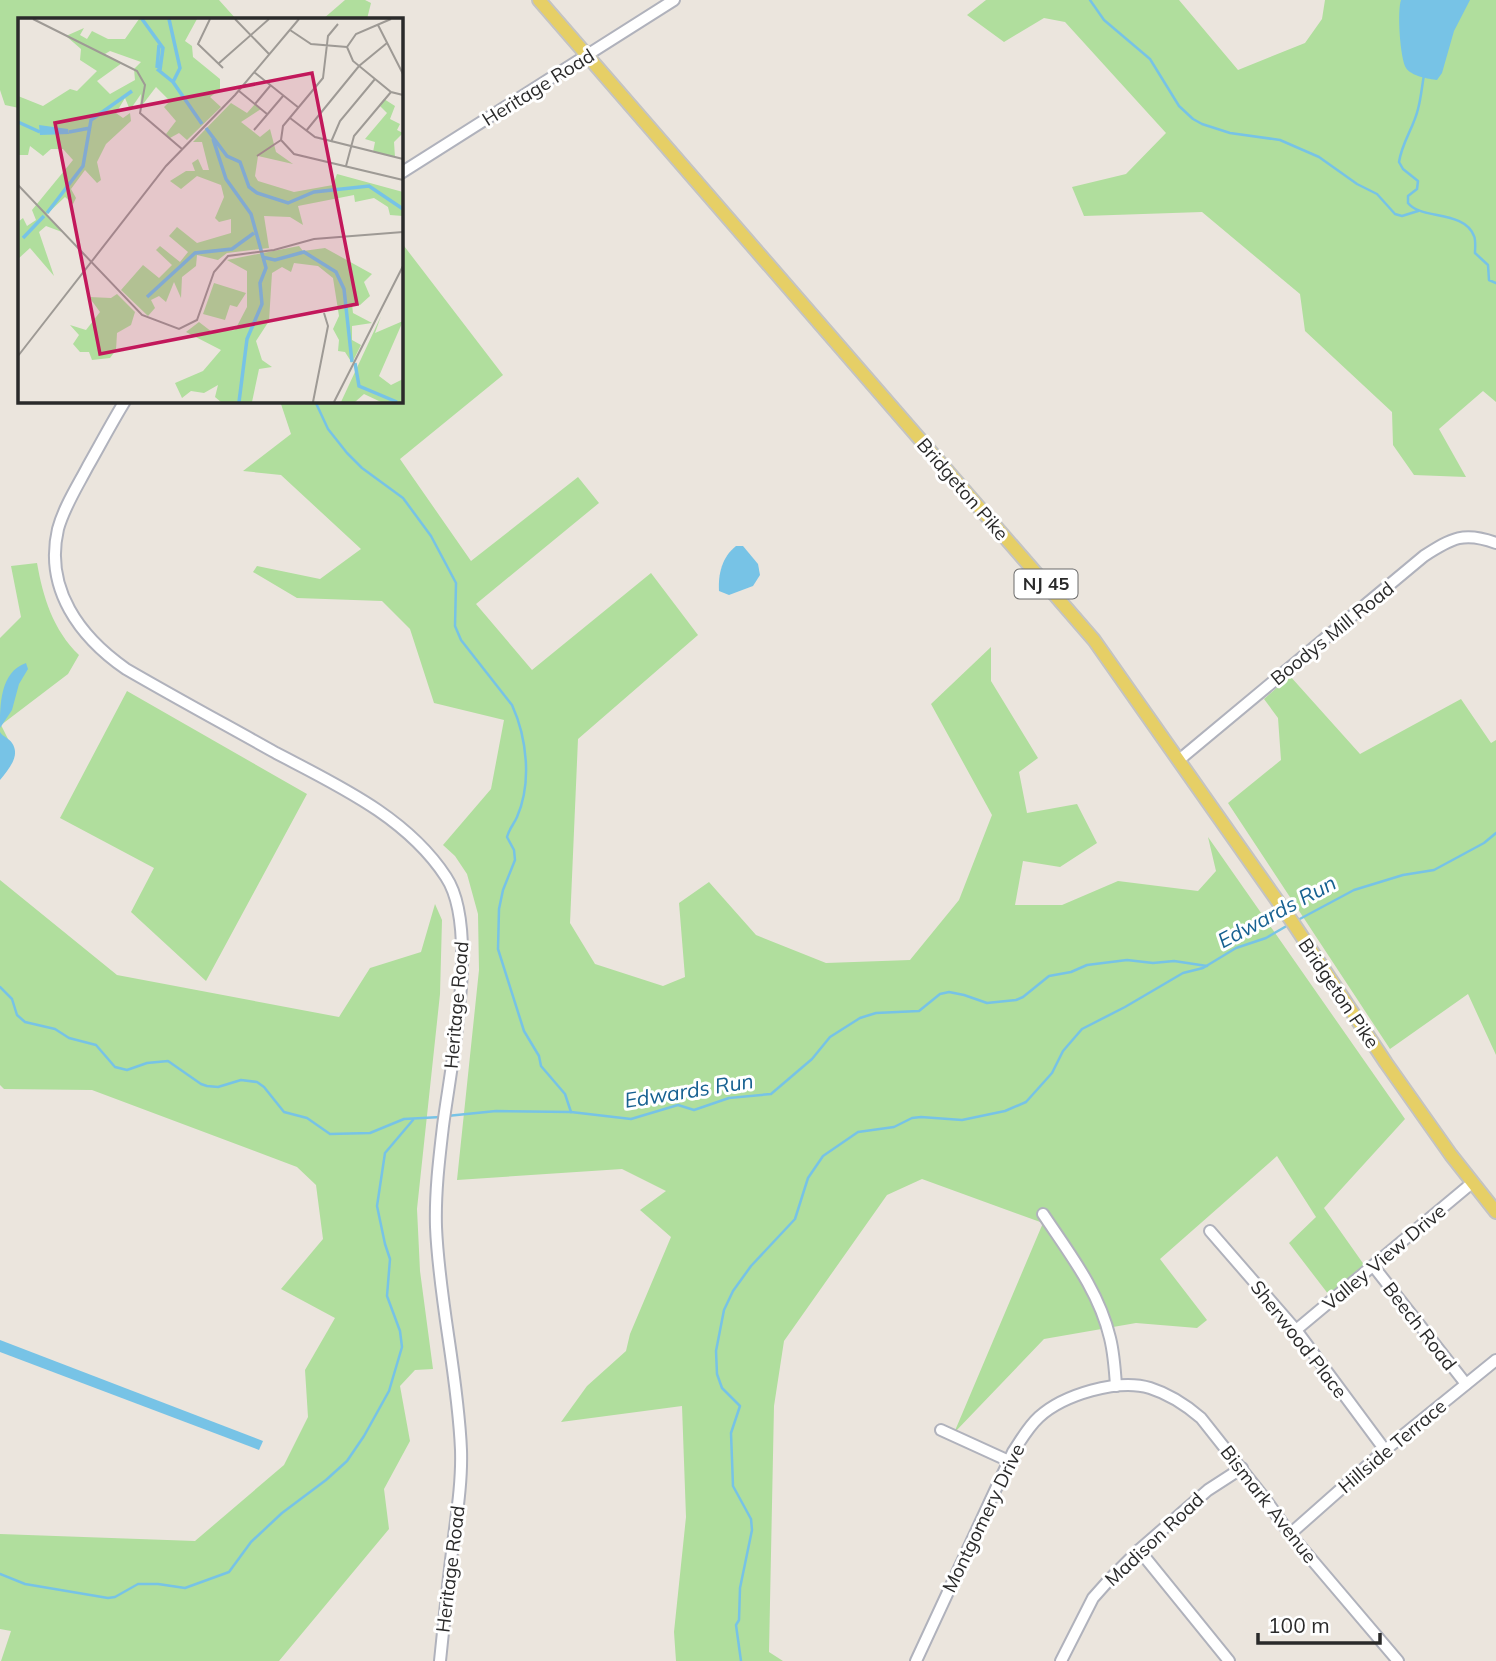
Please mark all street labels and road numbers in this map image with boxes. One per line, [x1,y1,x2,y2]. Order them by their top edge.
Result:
street label: Heritage Road [477,43,599,131]
street label: Bridgeton Pike [912,433,1014,545]
road number: NJ 45 [1014,570,1078,598]
street label: Boodys Mill Road [1265,576,1399,690]
street label: Bridgeton Pike [1293,933,1385,1053]
street label: Heritage Road [438,940,474,1070]
street label: Valley View Drive [1318,1199,1450,1315]
street label: Sherwood Place [1246,1275,1352,1403]
street label: Beech Road [1378,1277,1462,1375]
street label: Hillside Terrace [1333,1394,1451,1498]
street label: Montgomery Drive [937,1440,1029,1596]
street label: Bismark Avenue [1216,1440,1322,1568]
street label: Madison Road [1100,1487,1208,1591]
street label: Heritage Road [430,1504,470,1634]

